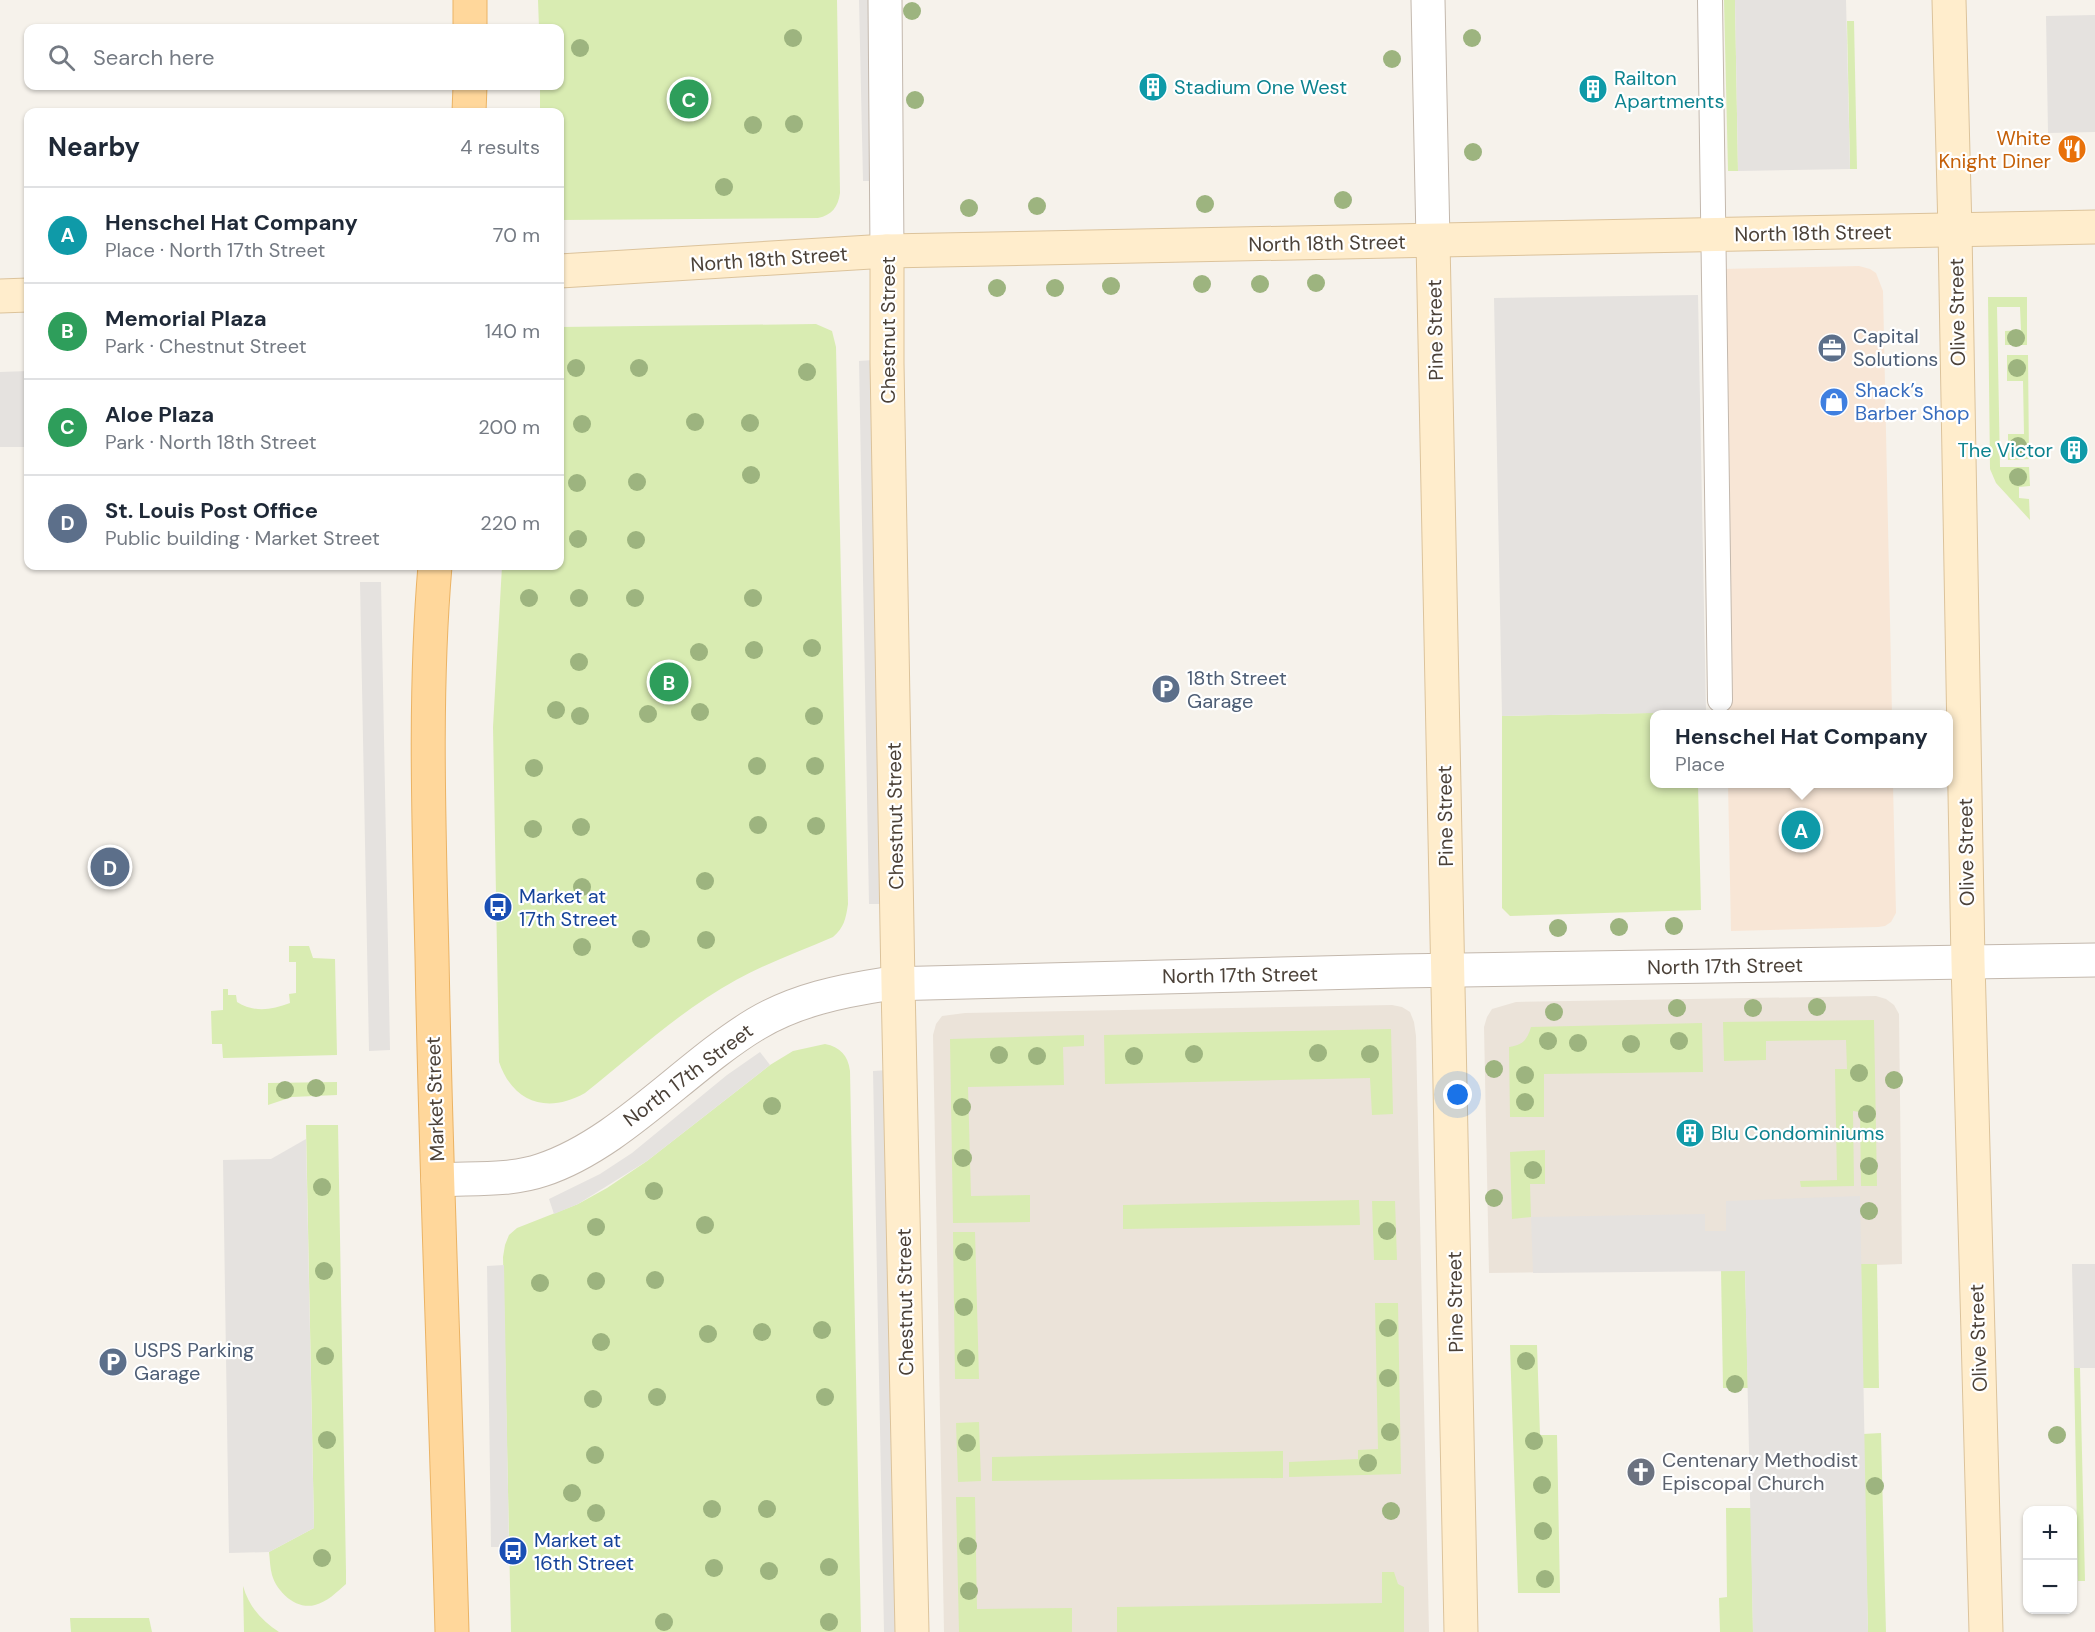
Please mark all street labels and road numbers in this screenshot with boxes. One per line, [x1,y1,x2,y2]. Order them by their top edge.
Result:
street label: North 18th Street [1734,219,1892,247]
street label: North 18th Street [1248,229,1406,257]
street label: North 18th Street [690,241,849,277]
street label: Chestnut Street [875,256,901,404]
street label: Olive Street [1943,258,1971,366]
street label: Pine Street [1421,279,1449,381]
street label: Chestnut Street [881,742,909,890]
street label: Pine Street [1431,765,1459,867]
street label: Olive Street [1952,798,1980,906]
street label: North 17th Street [1647,952,1803,980]
street label: North 17th Street [1162,961,1318,989]
street label: North 17th Street [618,1018,758,1132]
street label: Market Street [420,1036,450,1162]
street label: Chestnut Street [891,1228,919,1376]
street label: Pine Street [1441,1251,1469,1353]
street label: Olive Street [1963,1283,1993,1392]

